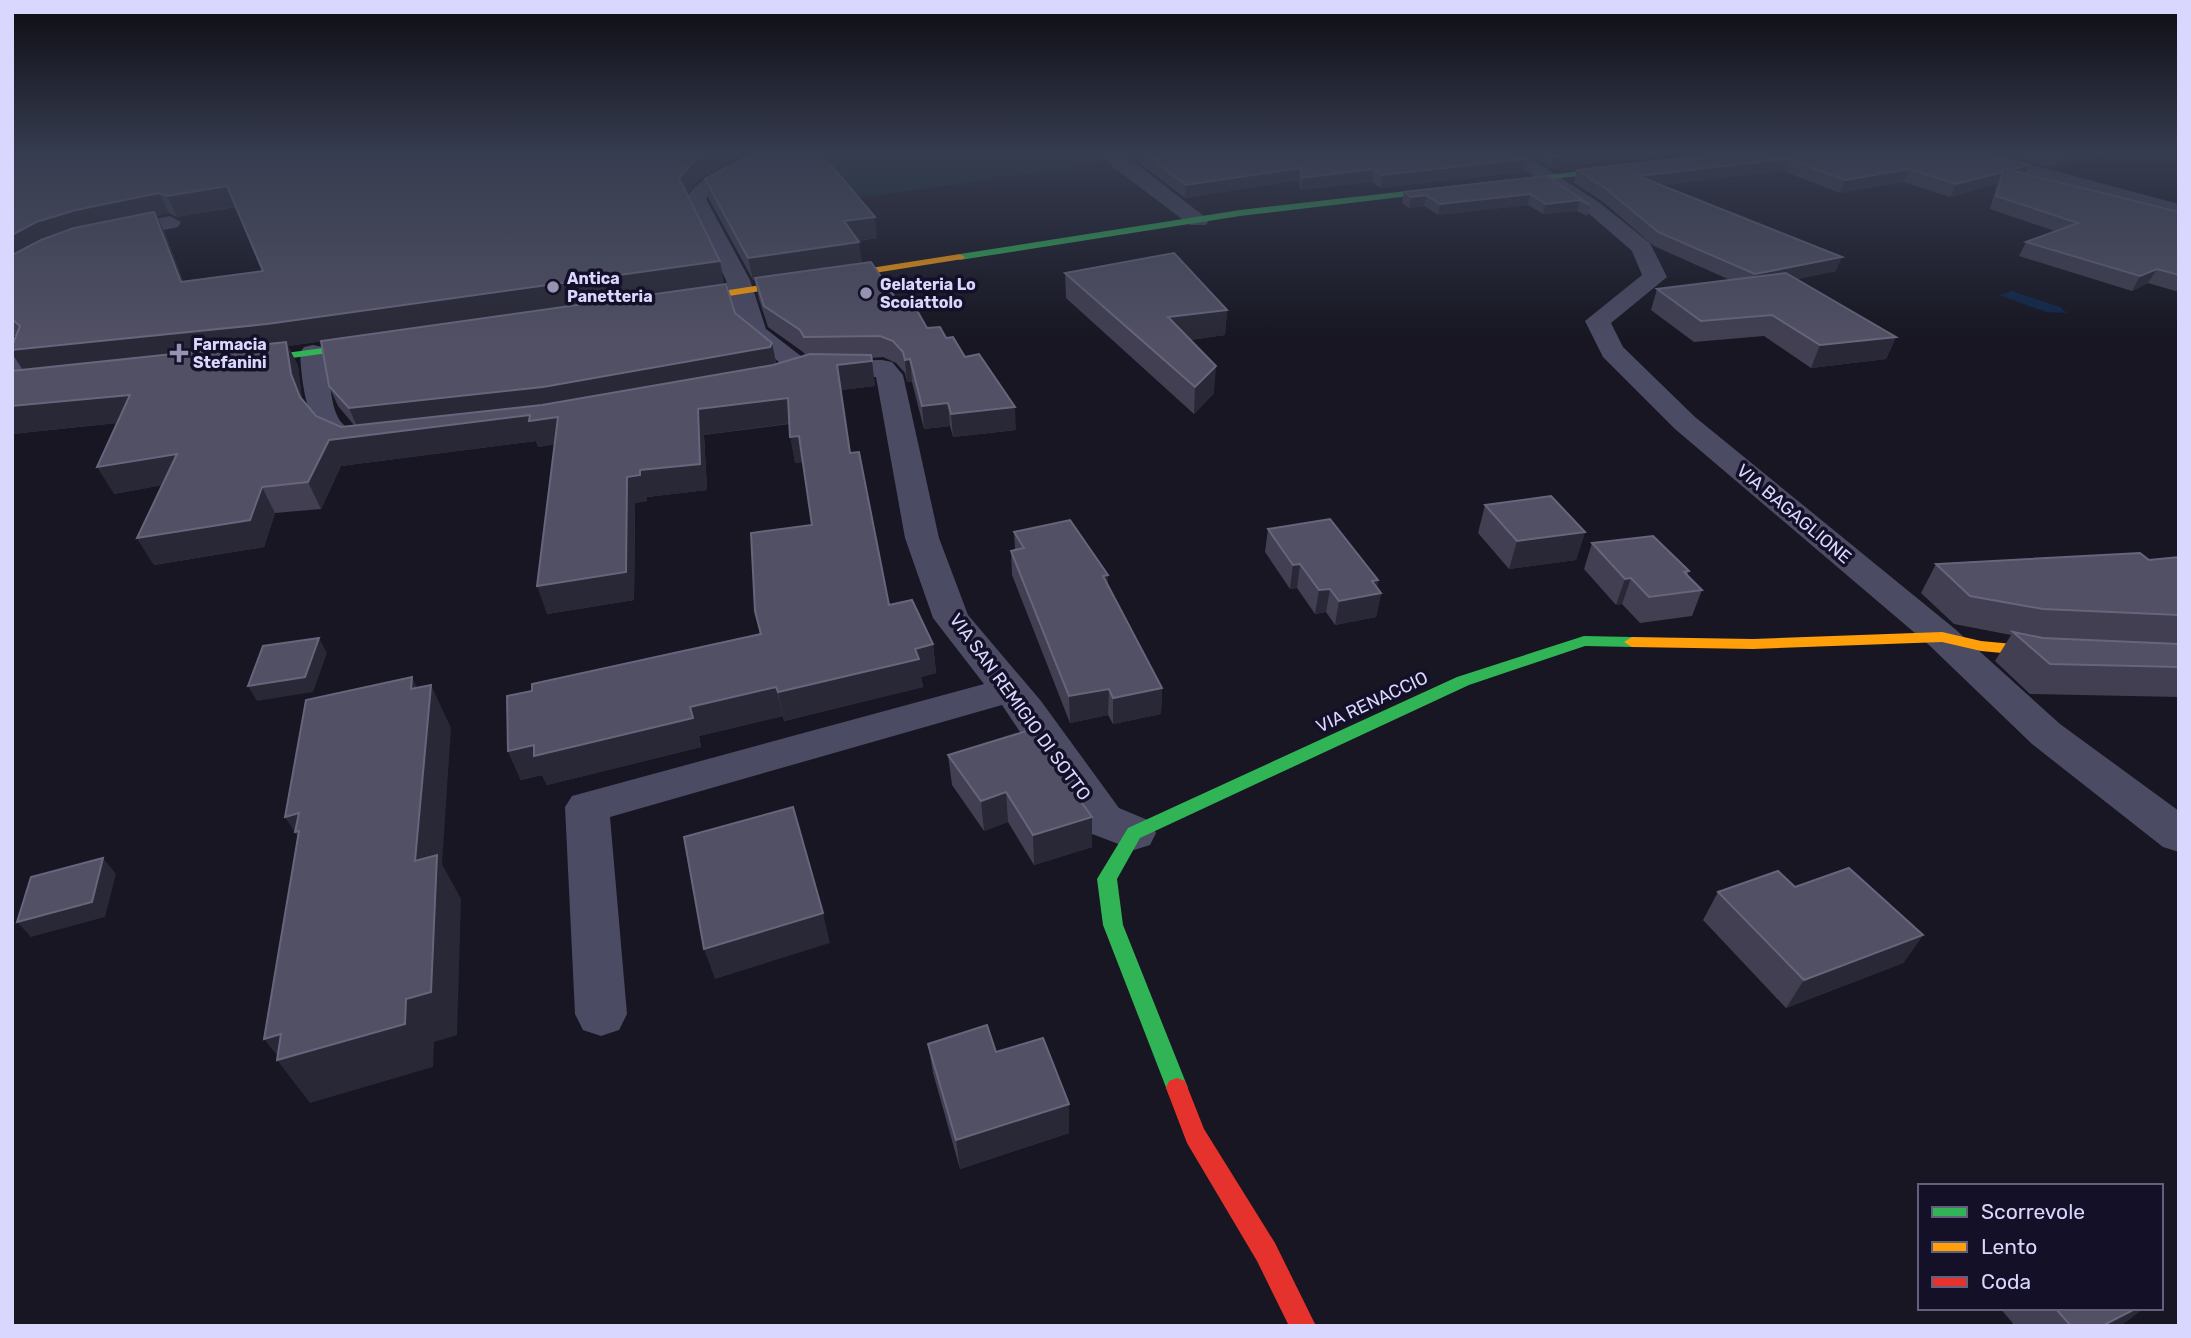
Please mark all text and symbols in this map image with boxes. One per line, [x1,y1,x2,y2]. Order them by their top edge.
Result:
place label: Antica Panetteria [567,269,653,306]
place label: Gelateria Lo Scoiattolo [880,275,976,312]
marker: Antica Panetteria [545,279,561,295]
marker: Gelateria Lo Scoiattolo [858,285,874,301]
place label: Farmacia Stefanini [193,335,267,372]
marker: Farmacia Stefanini [171,345,187,361]
street label: VIA BAGAGLIONE [1732,460,1856,568]
street label: VIA SAN REMIGIO DI SOTTO [945,609,1095,805]
street label: VIA RENACCIO [1313,667,1431,737]
legend [1918,1184,2163,1310]
text: Scorrevole [1981,1199,2085,1224]
text: Lento [1981,1234,2037,1259]
text: Coda [1981,1269,2031,1294]

